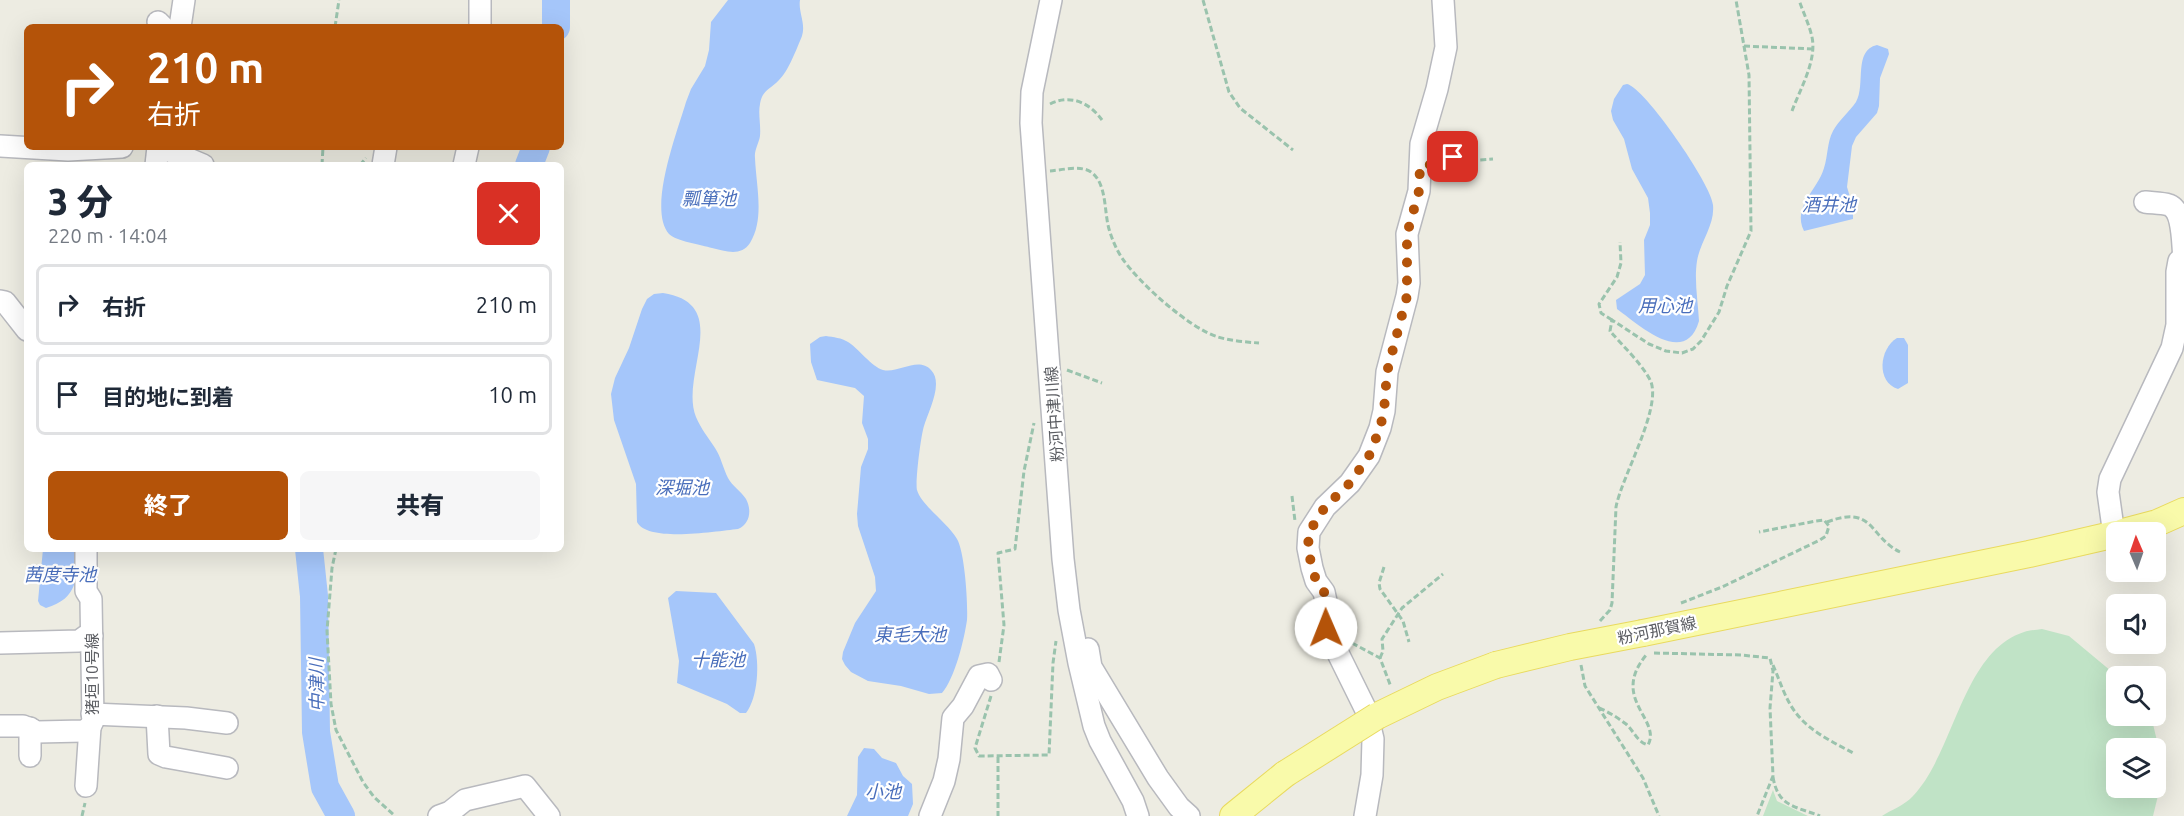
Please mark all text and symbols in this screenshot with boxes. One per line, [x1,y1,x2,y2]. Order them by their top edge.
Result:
text: 210 m [147,44,264,91]
icon: right [48,48,126,126]
text: 右折 [147,99,201,129]
pin [1427,131,1478,182]
icon: arrive [1436,140,1469,173]
text: 3 分 [48,181,113,222]
button: close [477,182,540,245]
water label: 瓢箪池 [682,188,738,208]
water label: 酒井池 [1802,194,1858,214]
text: 220 m · 14:04 [48,224,168,247]
icon: right [51,288,84,321]
text: 210 m [476,292,537,317]
text: 右折 [102,294,146,319]
water label: 用心池 [1638,295,1694,315]
street label: 粉河中津川線 [1042,365,1066,463]
icon: arrive [51,378,84,411]
text: 10 m [488,382,537,407]
text: 目的地に到着 [102,384,234,409]
button: 終了 [48,471,288,540]
button: 共有 [300,471,540,540]
water label: 深堀池 [655,477,711,497]
north arrow [2106,522,2166,582]
map controls [2106,522,2166,798]
water label: 茜度寺池 [24,564,98,584]
button: sound [2106,594,2166,654]
position arrow [1294,596,1358,660]
street label: 粉河那賀線 [1616,613,1698,647]
water label: 東毛大池 [874,624,948,644]
street label: 猪垣10号線 [83,633,101,715]
water label: 十能池 [691,649,747,669]
water label: 中津川 [305,656,326,712]
button: search [2106,666,2166,726]
button: layers [2106,738,2166,798]
water label: 小池 [865,781,903,801]

